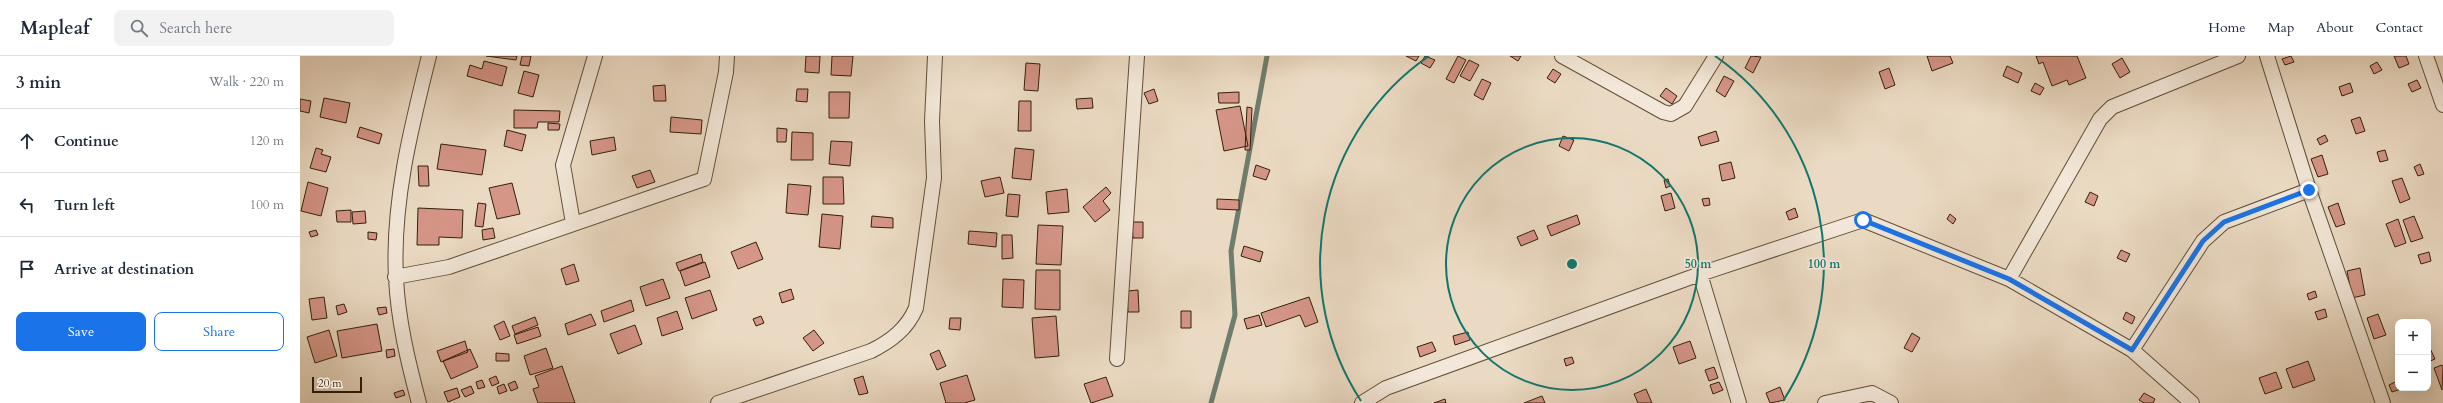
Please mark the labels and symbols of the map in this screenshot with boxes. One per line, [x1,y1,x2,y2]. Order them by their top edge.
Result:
route end [2300,181,2318,199]
route start [1854,211,1872,229]
text: 50 m [1685,256,1712,272]
text: 100 m [1808,256,1841,272]
centre of rings [1565,257,1579,271]
scale bar [312,375,362,394]

